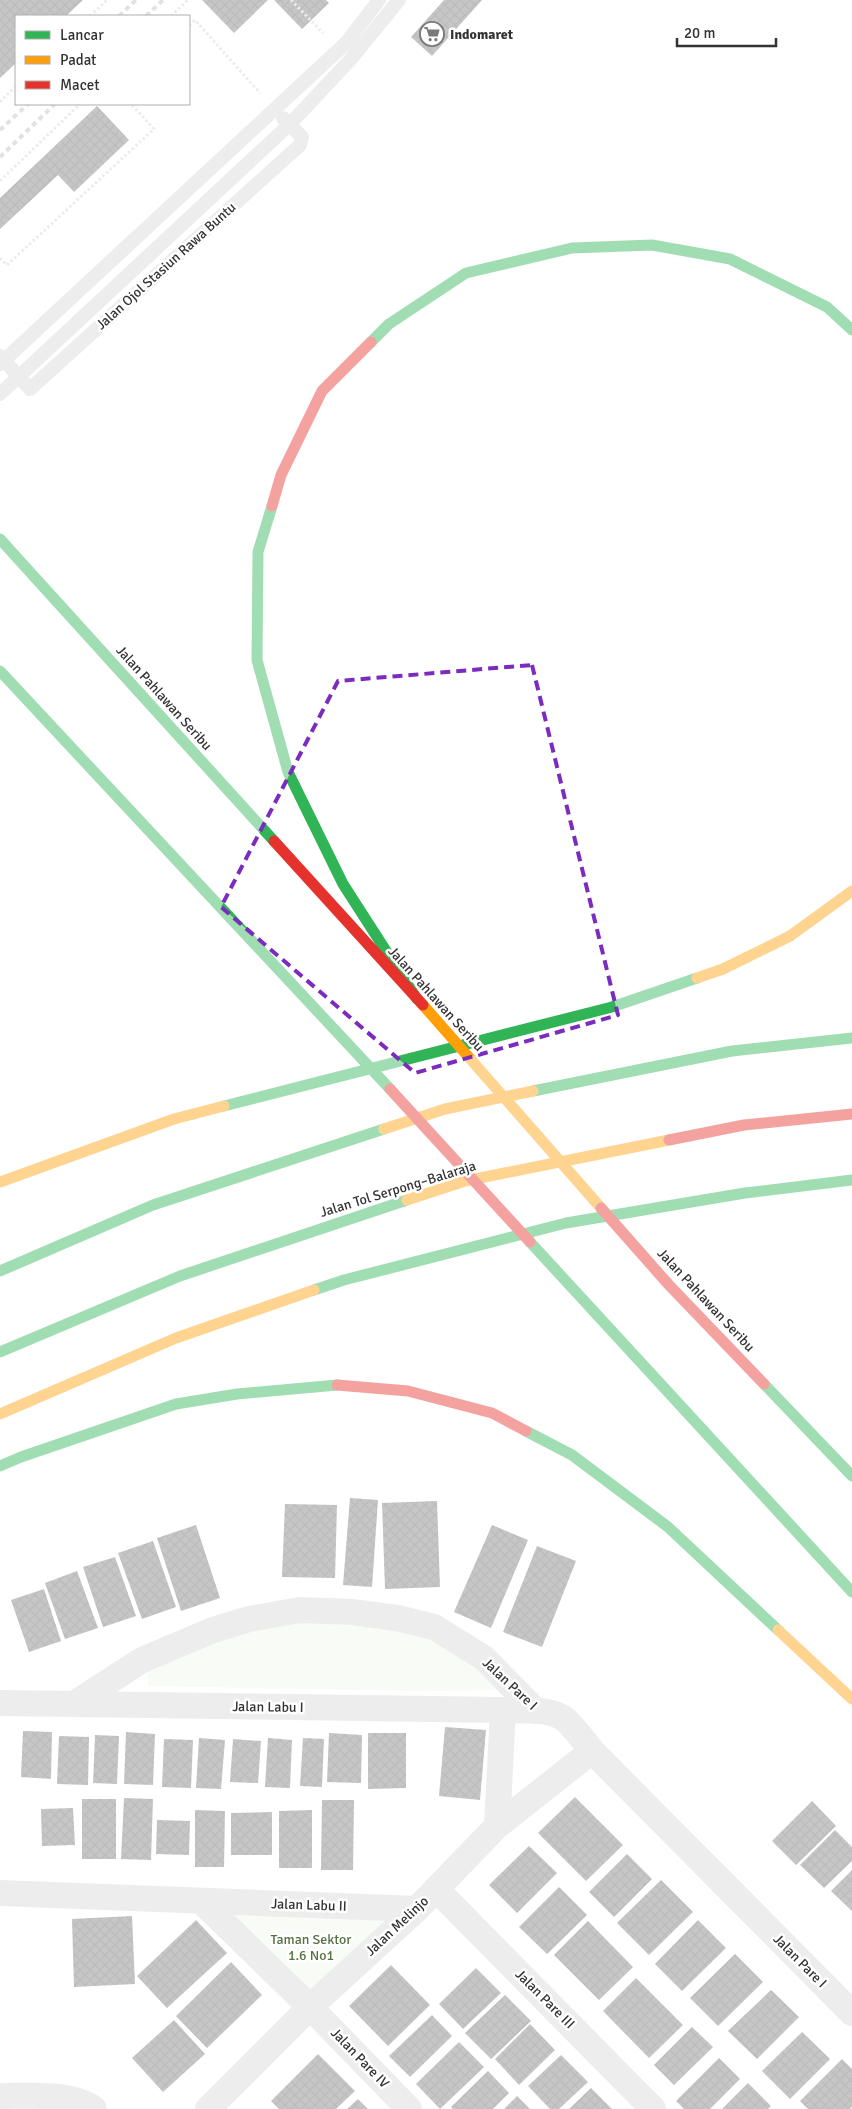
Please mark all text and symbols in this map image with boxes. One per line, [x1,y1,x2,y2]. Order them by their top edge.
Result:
legend [15,15,190,105]
scale bar [677,15,776,47]
supermarket icon: Indomaret [419,21,445,47]
text: 20 m [684,24,715,42]
text: Lancar [60,26,104,44]
place label: Indomaret [450,26,514,43]
text: Padat [60,51,96,69]
text: Macet [60,76,99,94]
street label: Jalan Ojol Stasiun Rawa Buntu [93,199,239,333]
street label: Jalan Pahlawan Seribu [112,642,216,754]
street label: Jalan Pahlawan Seribu [384,943,488,1055]
street label: Jalan Tol Serpong–Balaraja [318,1157,478,1221]
street label: Jalan Pahlawan Seribu [654,1245,758,1355]
street label: Jalan Pare I [479,1654,541,1714]
street label: Jalan Labu I [232,1698,304,1716]
street label: Jalan Melinjo [362,1893,432,1959]
street label: Jalan Labu II [271,1895,347,1915]
park label: Taman Sektor 1.6 No1 [271,1931,352,1964]
street label: Jalan Pare I [770,1931,830,1991]
street label: Jalan Pare III [512,1966,578,2032]
street label: Jalan Pare IV [327,2024,393,2092]

